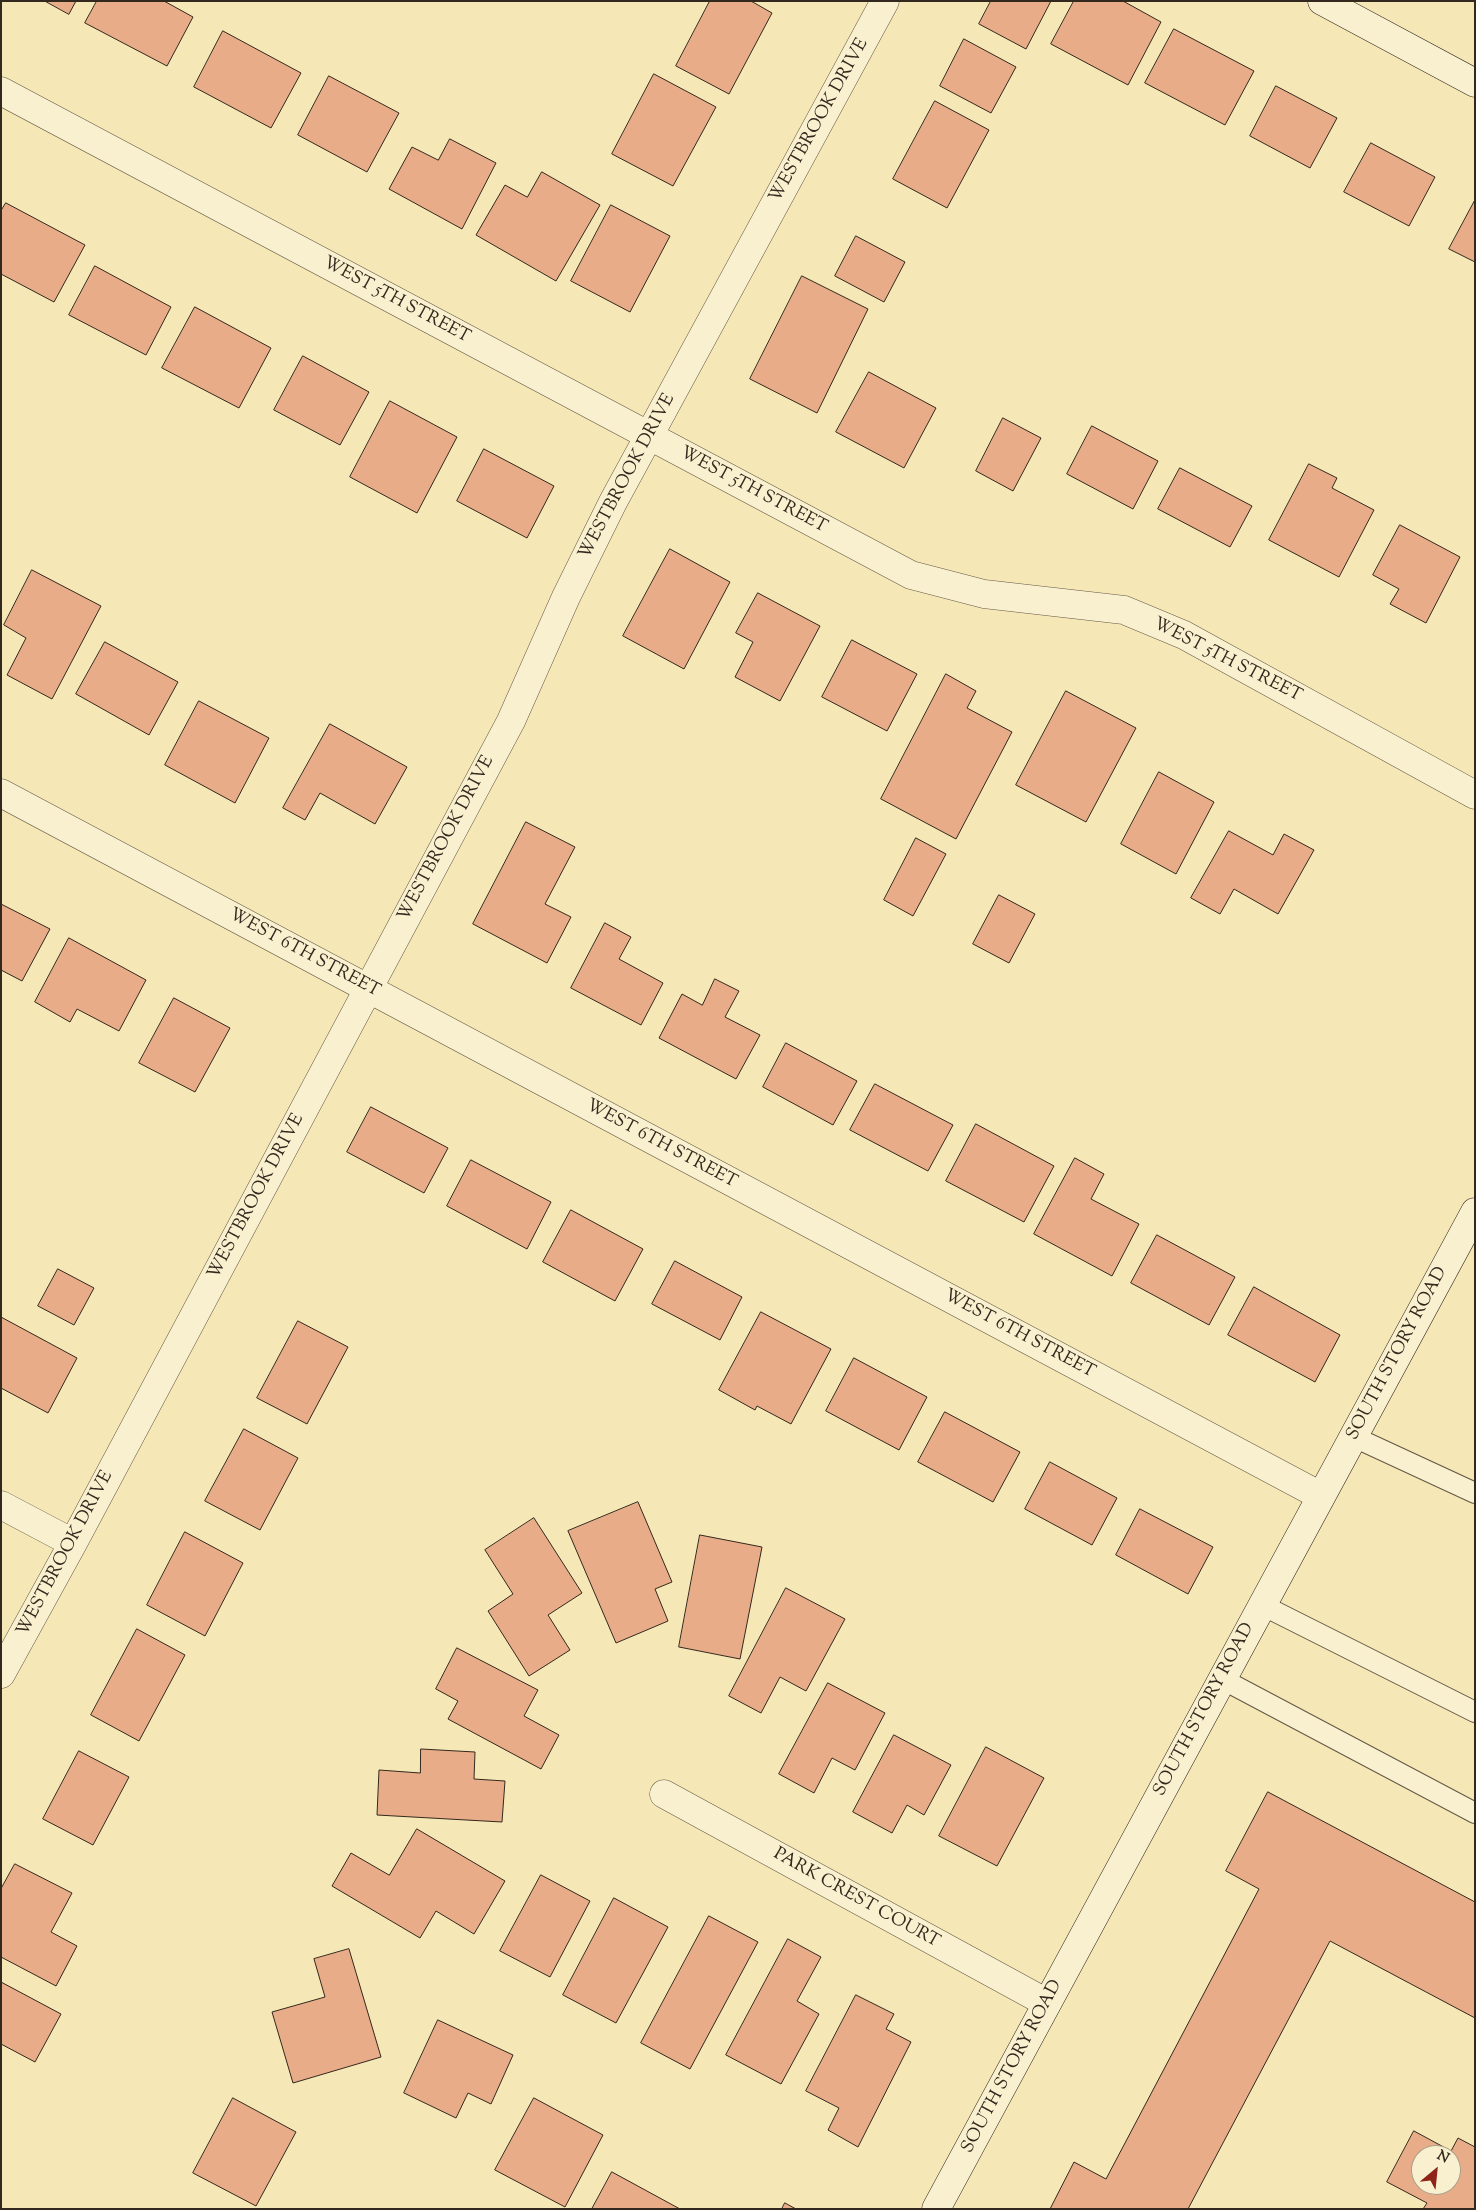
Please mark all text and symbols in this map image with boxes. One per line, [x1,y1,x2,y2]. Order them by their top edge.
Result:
street label: WESTBROOK DRIVE [766,35,874,207]
street label: WEST 5TH STREET [318,253,474,349]
street label: WESTBROOK DRIVE [575,391,681,563]
street label: WEST 5TH STREET [675,443,831,539]
street label: WEST 5TH STREET [1149,614,1305,708]
street label: WESTBROOK DRIVE [394,753,500,925]
street label: WEST 6TH STREET [225,905,383,1003]
street label: WEST 6TH STREET [582,1096,740,1194]
street label: WESTBROOK DRIVE [204,1111,310,1283]
street label: SOUTH STORY ROAD [1343,1264,1453,1444]
street label: WEST 6TH STREET [940,1286,1098,1384]
street label: WESTBROOK DRIVE [13,1468,119,1640]
street label: SOUTH STORY ROAD [1150,1620,1260,1800]
street label: PARK CREST COURT [769,1844,943,1954]
street label: SOUTH STORY ROAD [958,1977,1068,2157]
north arrow [1411,2145,1461,2195]
text: N [1433,2146,1452,2169]

